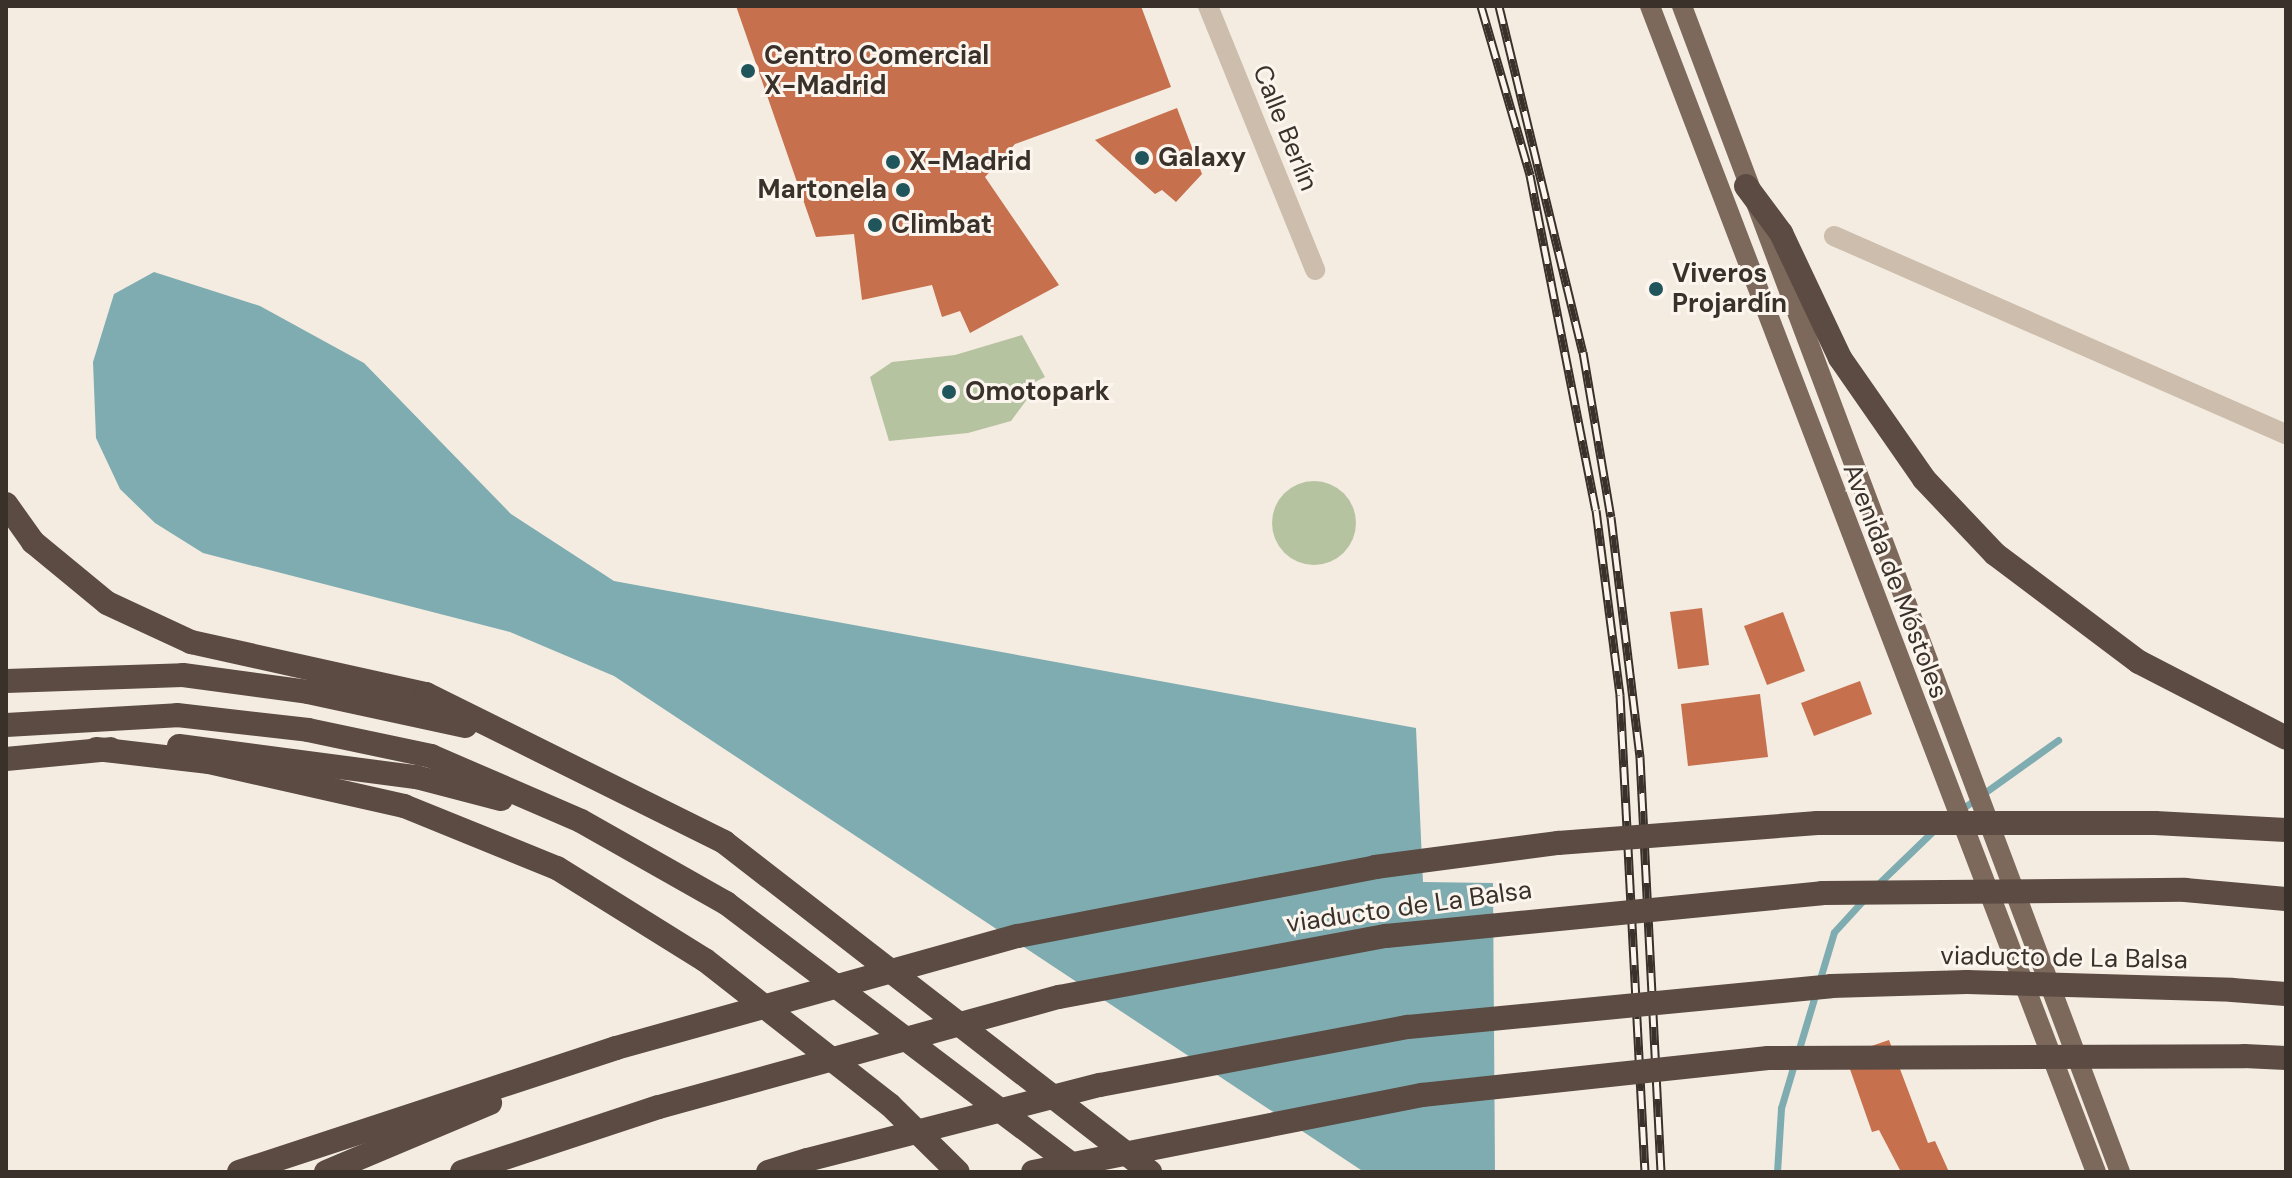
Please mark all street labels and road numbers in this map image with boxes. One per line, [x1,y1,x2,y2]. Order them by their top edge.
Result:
street label: Calle Berlín [1246,61,1324,195]
street label: Avenida de Móstoles [1836,459,1954,703]
street label: viaducto de La Balsa [1284,874,1534,940]
street label: viaducto de La Balsa [1940,940,2188,976]

